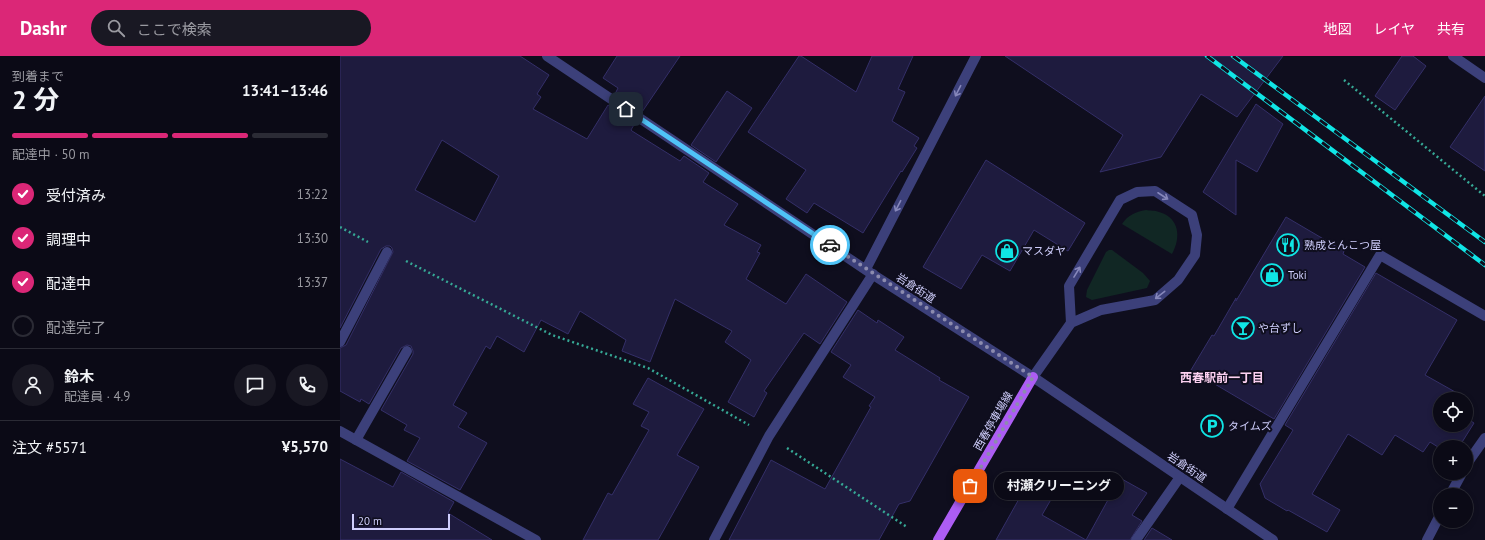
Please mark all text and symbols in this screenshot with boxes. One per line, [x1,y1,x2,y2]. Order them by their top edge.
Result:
search box [91,10,371,46]
text: Dashr [20,16,67,40]
icon: search [105,17,127,39]
text: ここで検索 [137,20,212,39]
text: 地図 [1323,20,1351,38]
text: レイヤ [1373,20,1415,38]
text: 共有 [1437,20,1465,38]
text: 到着まで [12,68,64,85]
text: 13:41–13:46 [242,81,328,100]
text: 2 分 [12,83,59,116]
one-way arrow [954,84,962,96]
pin [609,92,643,126]
icon: home [615,98,637,120]
text: 配達中 · 50 m [12,146,90,163]
icon: check [12,183,34,205]
text: 受付済み [46,186,106,205]
text: 13:22 [297,186,328,203]
one-way arrow [1157,192,1168,200]
one-way arrow [894,200,902,212]
courier [810,225,850,265]
icon: check [12,227,34,249]
text: 調理中 [46,230,91,249]
text: 13:30 [297,230,328,247]
restaurant icon: 熟成とんこつ屋 [1275,232,1301,258]
icon: car [819,234,841,256]
shop icon: マスダヤ [994,238,1020,264]
place label: 熟成とんこつ屋 [1304,238,1381,252]
place label: マスダヤ [1022,244,1066,258]
shop icon: Toki [1259,262,1285,288]
one-way arrow [1073,267,1081,278]
place label: Toki [1288,268,1307,282]
street label: 岩倉街道 [894,270,938,306]
icon: check [12,271,34,293]
text: 配達中 [46,274,91,293]
text: 13:37 [297,274,328,291]
one-way arrow [1154,291,1165,300]
bar icon: や台ずし [1230,315,1256,341]
text: 配達完了 [46,318,106,337]
place label: や台ずし [1258,321,1302,335]
button: person [12,364,54,406]
button: chat [234,364,276,406]
button: phone [286,364,328,406]
text: 鈴木 [64,367,94,386]
district label: 西春駅前一丁目 [1180,370,1264,385]
text: 配達員 · 4.9 [64,388,130,405]
street label: 西春停車場線 [970,389,1016,453]
map controls [1433,392,1473,528]
button: locate [1433,392,1473,432]
parking icon: タイムズ [1199,413,1225,439]
place label: タイムズ [1228,419,1272,433]
text: ¥5,570 [282,437,328,456]
text: 注文 #5571 [12,438,87,457]
button: + [1433,440,1473,480]
street label: 岩倉街道 [1165,449,1209,485]
pin [953,469,987,503]
callout: 村瀬クリーニング [994,472,1124,500]
icon: bag [959,475,981,497]
text: 村瀬クリーニング [1007,477,1111,494]
button: − [1433,488,1473,528]
scale bar [352,512,450,531]
text: 20 m [358,514,382,528]

